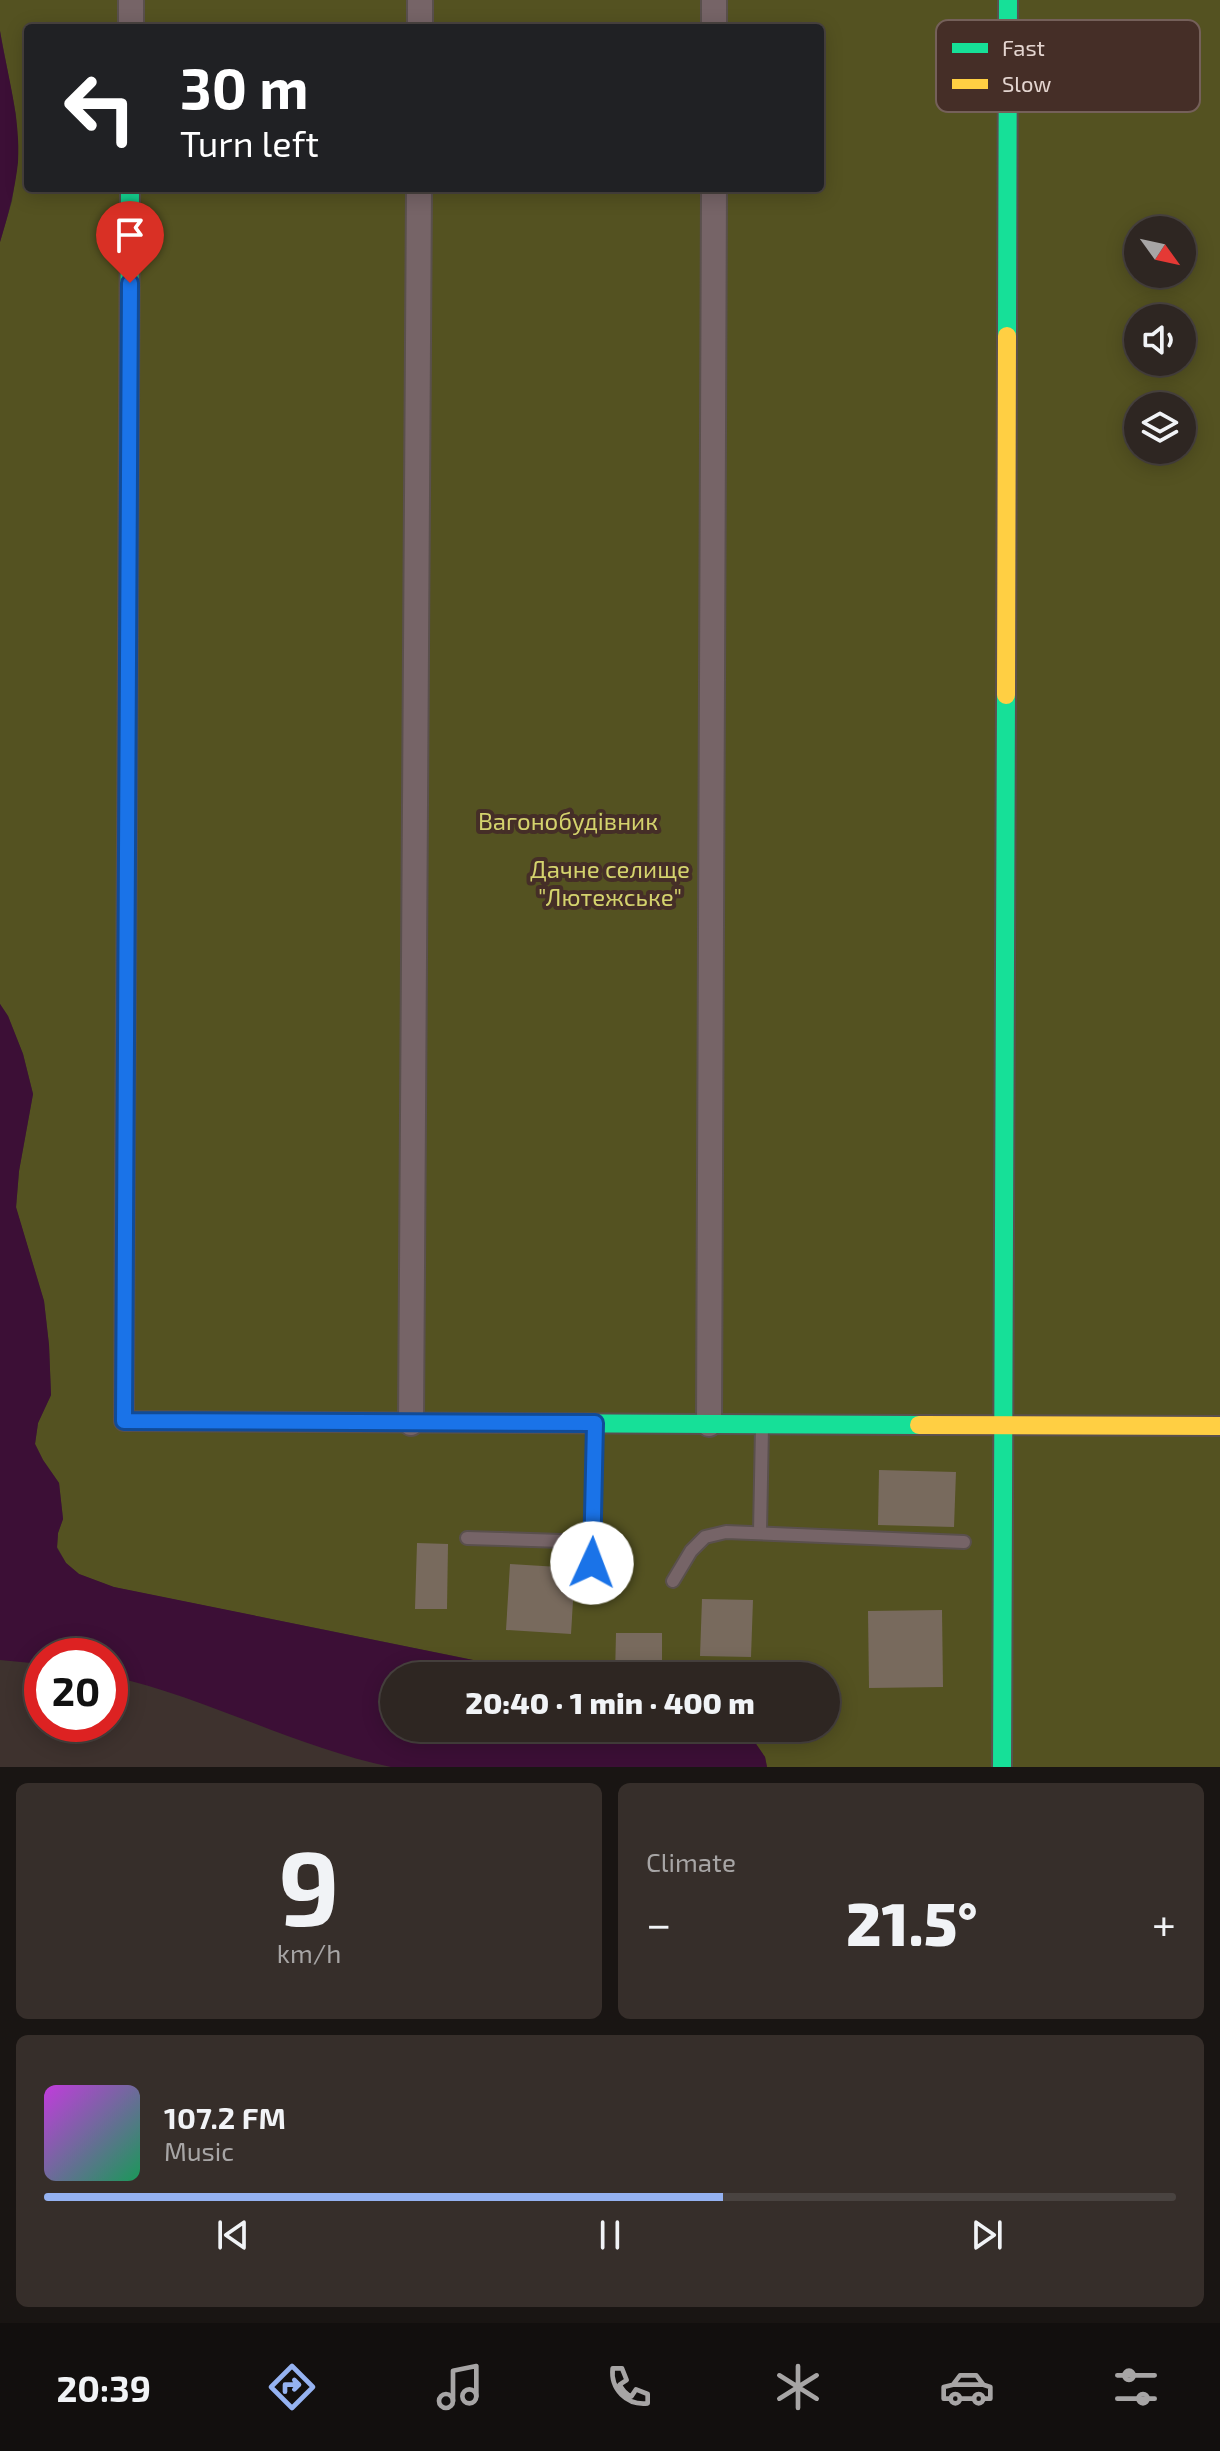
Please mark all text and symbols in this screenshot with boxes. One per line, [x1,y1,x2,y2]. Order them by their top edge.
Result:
legend [936,20,1200,112]
text: Fast [1002,34,1045,60]
text: 30 m [180,53,309,120]
icon: left [48,56,152,160]
text: Slow [1002,70,1051,96]
text: Turn left [180,121,319,164]
pin [96,201,164,283]
icon: arrive [108,213,152,257]
north arrow [1124,216,1196,288]
map controls [1124,216,1196,464]
button: sound [1124,304,1196,376]
button: layers [1124,392,1196,464]
park label: Вагонобудівник [478,806,658,836]
park label: Дачне селище "Лютежське" [530,854,690,911]
position arrow [550,1521,634,1605]
speed limit sign: 20 [24,1638,128,1742]
text: 20:40 · 1 min · 400 m [465,1684,755,1720]
text: 9 [278,1822,340,1947]
text: Climate [646,1846,736,1877]
text: 21.5° [846,1886,977,1958]
text: − [646,1896,672,1949]
text: + [1152,1896,1176,1949]
text: km/h [277,1937,341,1968]
text: 107.2 FM [164,2099,286,2135]
text: Music [164,2135,234,2166]
icon: previous [211,2213,255,2257]
icon: pause [588,2213,632,2257]
icon: next [965,2213,1009,2257]
icon: directions [264,2359,320,2415]
icon: music [432,2359,488,2415]
icon: phone [601,2359,657,2415]
icon: climate [770,2359,826,2415]
icon: car [939,2359,995,2415]
icon: filters [1108,2359,1164,2415]
text: 20:39 [56,2366,151,2409]

